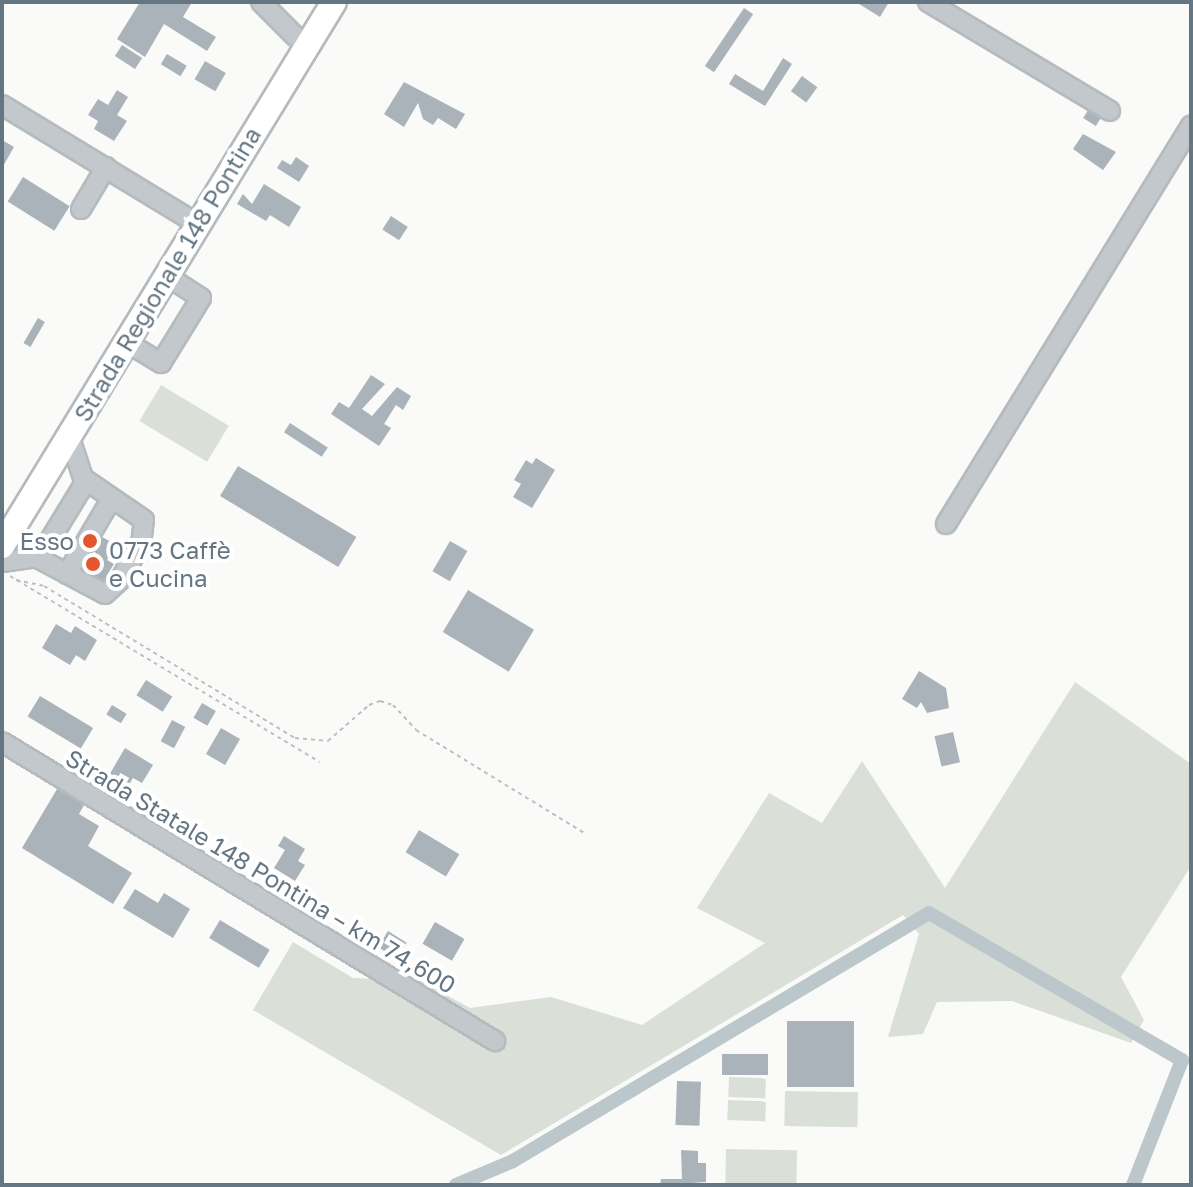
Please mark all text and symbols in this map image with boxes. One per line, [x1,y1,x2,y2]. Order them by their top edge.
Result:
street label: Strada Regionale 148 Pontina [68,122,266,426]
place label: Esso [20,527,74,555]
marker: Esso [81,532,99,550]
place label: 0773 Caffè e Cucina [109,536,231,592]
marker: 0773 Caffè e Cucina [84,555,102,573]
street label: Strada Statale 148 Pontina – km 74,600 [61,743,461,999]

